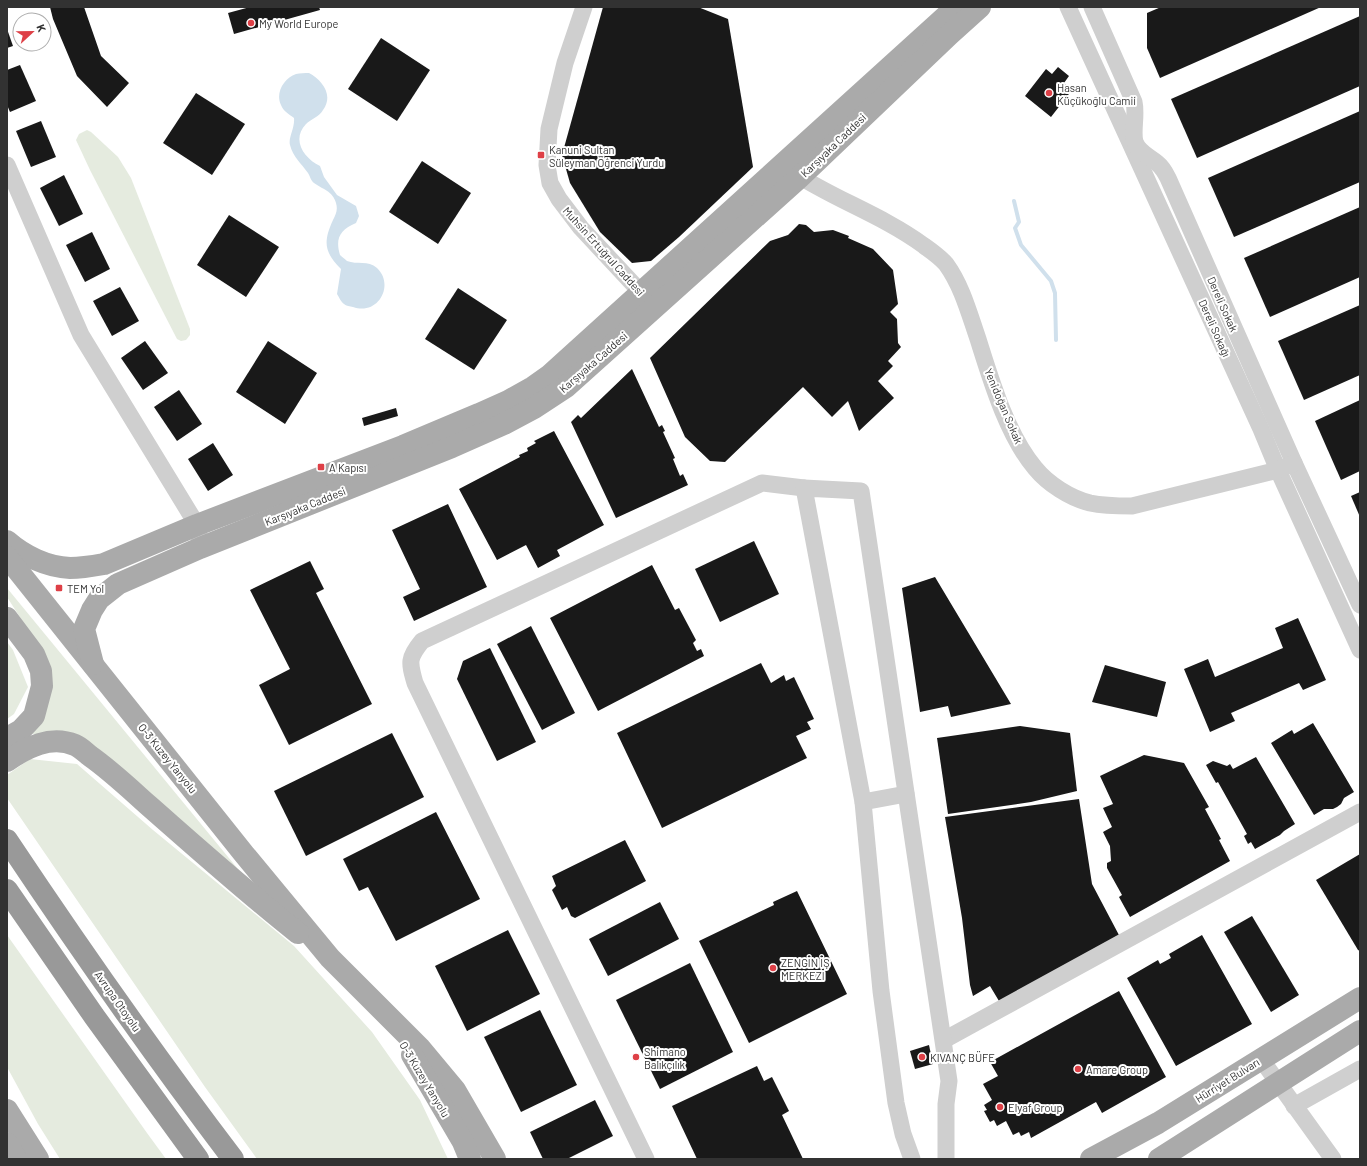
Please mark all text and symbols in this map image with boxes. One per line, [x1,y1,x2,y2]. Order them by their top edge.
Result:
north arrow [12,12,52,52]
place label: My World Europe [259,17,338,30]
marker: My World Europe [246,18,256,28]
text: K [34,22,49,34]
place label: Hasan Küçükoğlu Camii [1057,81,1136,107]
marker: Hasan Küçükoğlu Camii [1044,88,1054,98]
street label: Karşıyaka Caddesi [798,110,869,180]
place label: Kanuni Sultan Süleyman Öğrenci Yurdu [549,143,664,169]
marker: Kanuni Sultan Süleyman Öğrenci Yurdu [536,150,546,160]
street label: Muhsin Ertuğrul Caddesi [561,204,648,298]
street label: Dereli Sokak [1205,274,1241,334]
street label: Dereli Sokağı [1197,297,1233,359]
street label: Karşıyaka Caddesi [556,329,630,395]
street label: Yenidoğan Sokak [982,366,1026,446]
place label: A Kapısı [329,461,366,474]
marker: A Kapısı [316,462,326,472]
street label: Karşıyaka Caddesi [263,484,347,528]
place label: TEM Yol [67,582,104,595]
marker: TEM Yol [54,583,64,593]
street label: O-3 Kuzey Yanyolu [136,720,200,796]
place label: ZENGİN İŞ MERKEZİ [781,955,830,982]
marker: ZENGİN İŞ MERKEZİ [768,963,778,973]
street label: Avrupa Otoyolu [92,968,144,1034]
street label: O-3 Kuzey Yanyolu [397,1039,453,1119]
place label: Shimano Balıkçılık [644,1045,686,1071]
place label: KIVANÇ BÜFE [930,1050,995,1064]
marker: Shimano Balıkçılık [631,1052,641,1062]
marker: KIVANÇ BÜFE [917,1052,927,1062]
street label: Hürriyet Bulvarı [1193,1055,1261,1105]
place label: Amare Group [1086,1063,1148,1076]
marker: Amare Group [1073,1064,1083,1074]
place label: Elyaf Group [1008,1101,1062,1114]
marker: Elyaf Group [995,1102,1005,1112]

